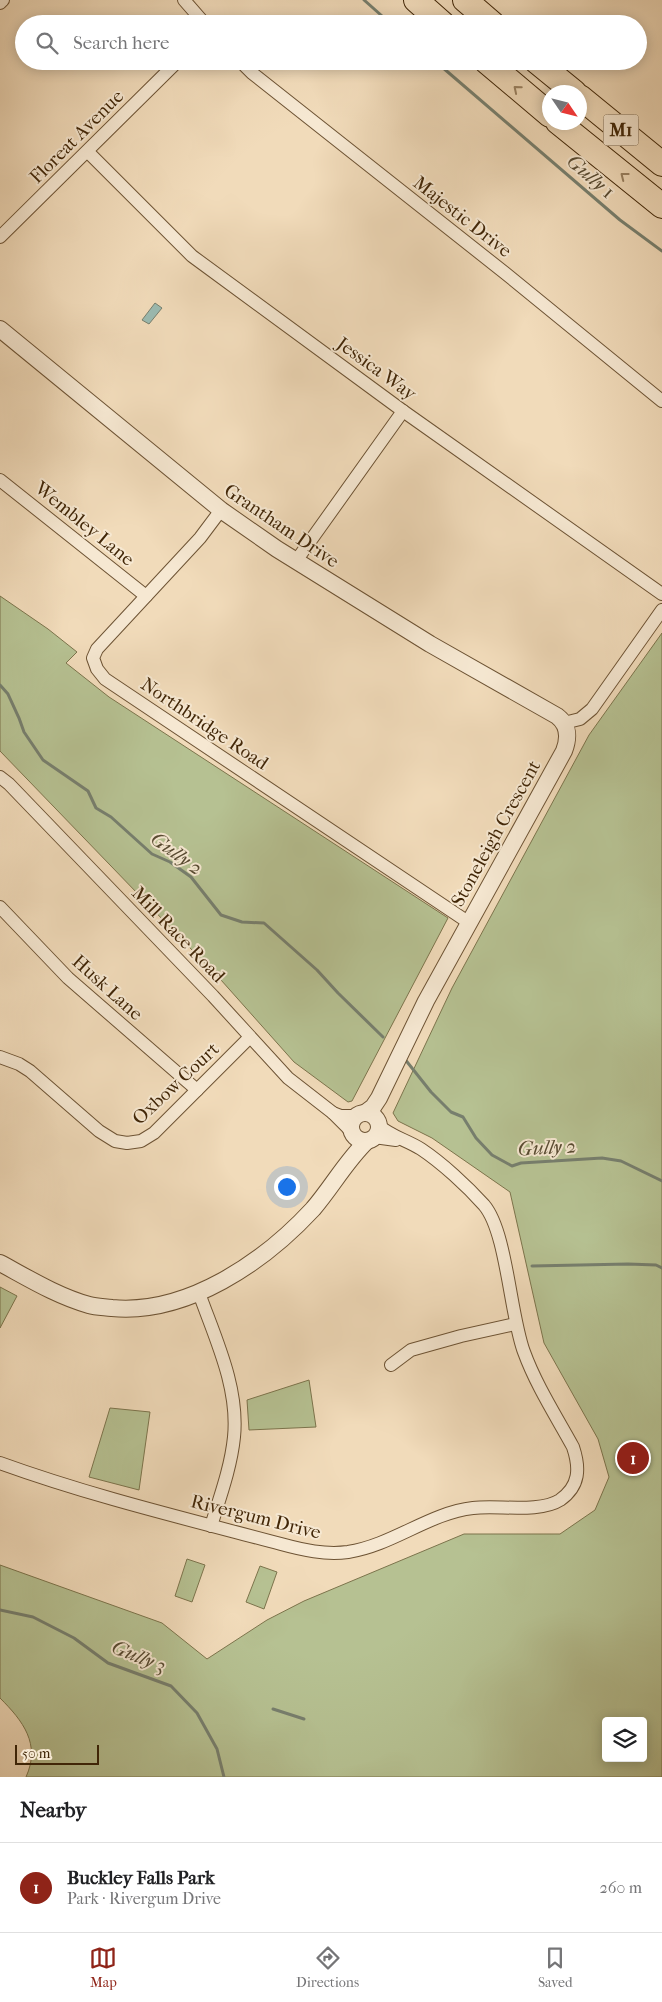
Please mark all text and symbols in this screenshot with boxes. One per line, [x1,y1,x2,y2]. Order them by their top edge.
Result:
search box [15,15,647,70]
icon: search [33,29,61,57]
text: Search here [73,32,169,54]
street label: Floreat Avenue [25,85,128,188]
one-way arrow [514,85,523,94]
north arrow [542,85,587,130]
road number: M1 [604,114,638,146]
water label: Gully 1 [562,149,619,203]
street label: Majestic Drive [409,172,516,262]
one-way arrow [620,173,630,182]
street label: Jessica Way [331,331,421,406]
street label: Wembley Lane [30,476,138,571]
street label: Grantham Drive [220,479,343,572]
street label: Northbridge Road [137,673,273,775]
street label: Stoneleigh Crescent [447,756,545,910]
water label: Gully 2 [146,827,207,880]
street label: Mill Race Road [127,882,230,988]
street label: Husk Lane [68,950,147,1025]
street label: Oxbow Court [128,1038,224,1129]
water label: Gully 2 [517,1134,577,1161]
your location [274,1174,300,1200]
pin: 1 [617,1439,649,1477]
street label: Rivergum Drive [189,1490,323,1544]
water label: Gully 3 [108,1635,169,1678]
map controls [602,1717,647,1762]
button: layers [602,1717,647,1762]
scale bar [15,1742,99,1765]
text: 50 m [22,1745,50,1762]
text: Nearby [20,1798,86,1822]
text: Buckley Falls Park [67,1867,215,1889]
text: 1 [33,1878,39,1897]
text: 260 m [600,1878,642,1897]
text: Park · Rivergum Drive [67,1889,221,1908]
tab: Map [89,1944,117,1991]
tab: Directions [296,1944,359,1991]
tab: Saved [538,1944,573,1991]

